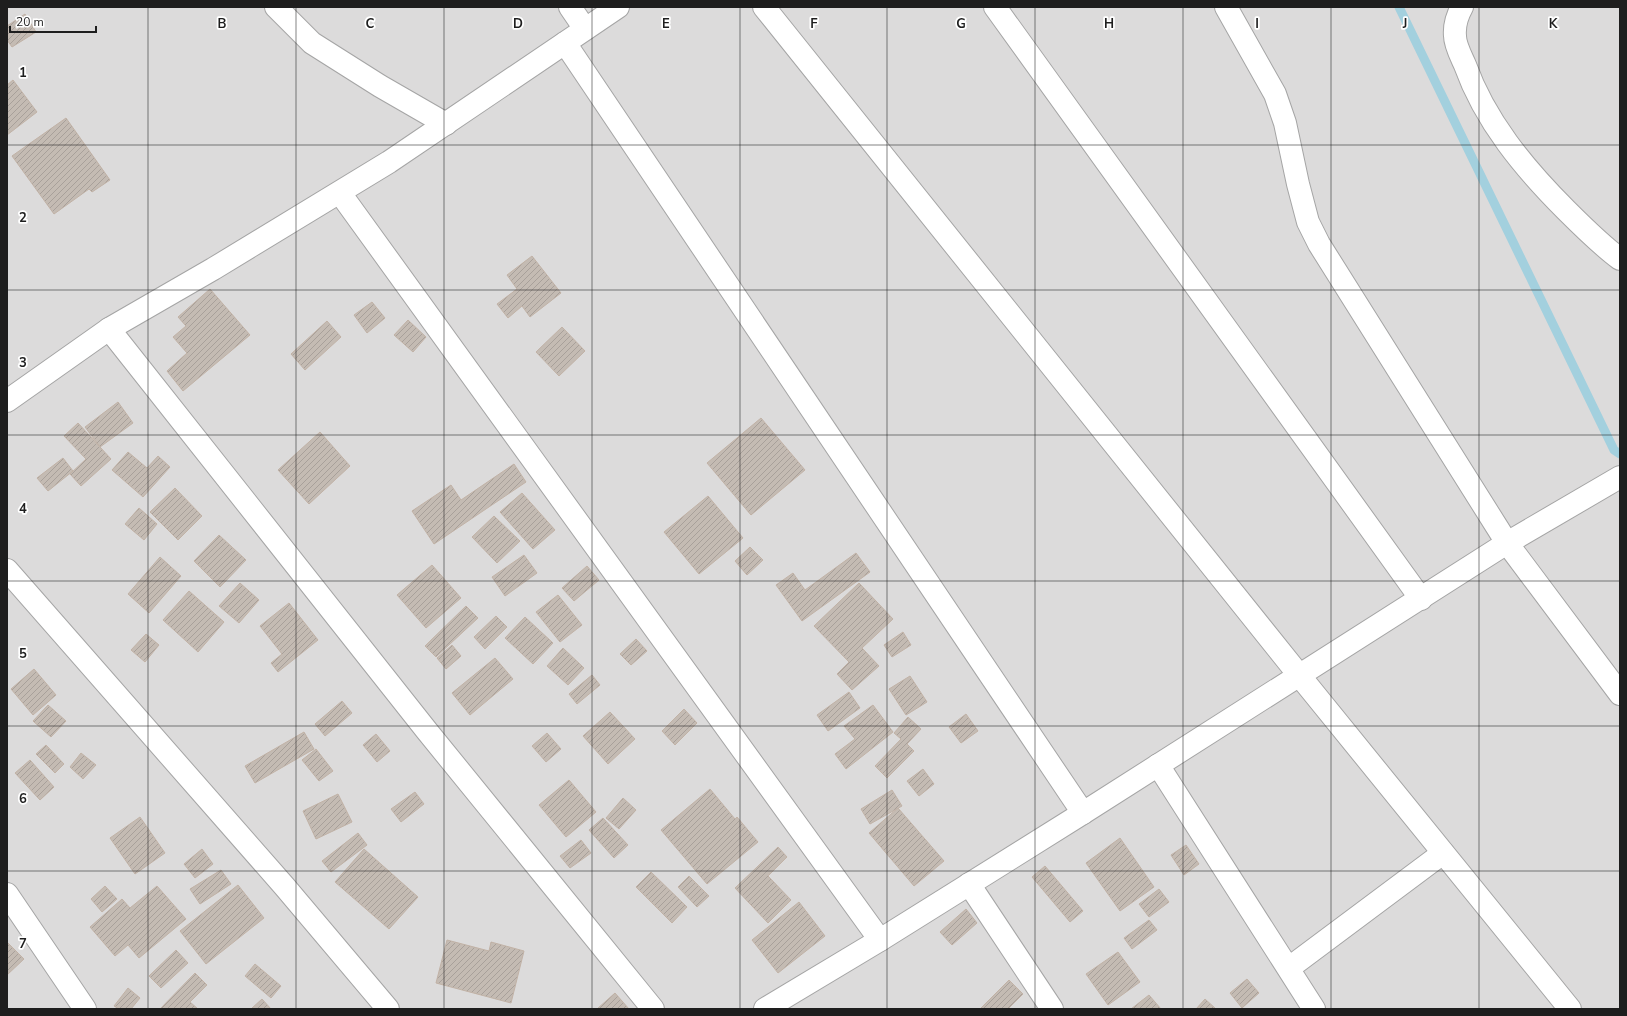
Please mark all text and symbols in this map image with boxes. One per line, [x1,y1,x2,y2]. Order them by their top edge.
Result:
scale bar [10,8,96,34]
text: 20 m [16,14,44,30]
text: B [218,15,227,33]
text: C [366,15,375,33]
text: D [513,15,523,33]
text: E [662,15,670,33]
text: F [810,15,818,33]
text: G [956,15,966,33]
text: H [1104,15,1114,33]
text: I [1255,15,1259,33]
text: J [1402,15,1407,33]
text: K [1549,15,1558,33]
text: 1 [19,64,27,82]
text: 2 [19,209,27,227]
text: 3 [19,354,27,372]
text: 4 [19,500,27,518]
text: 5 [19,645,27,663]
text: 6 [19,790,27,808]
text: 7 [19,935,27,953]

